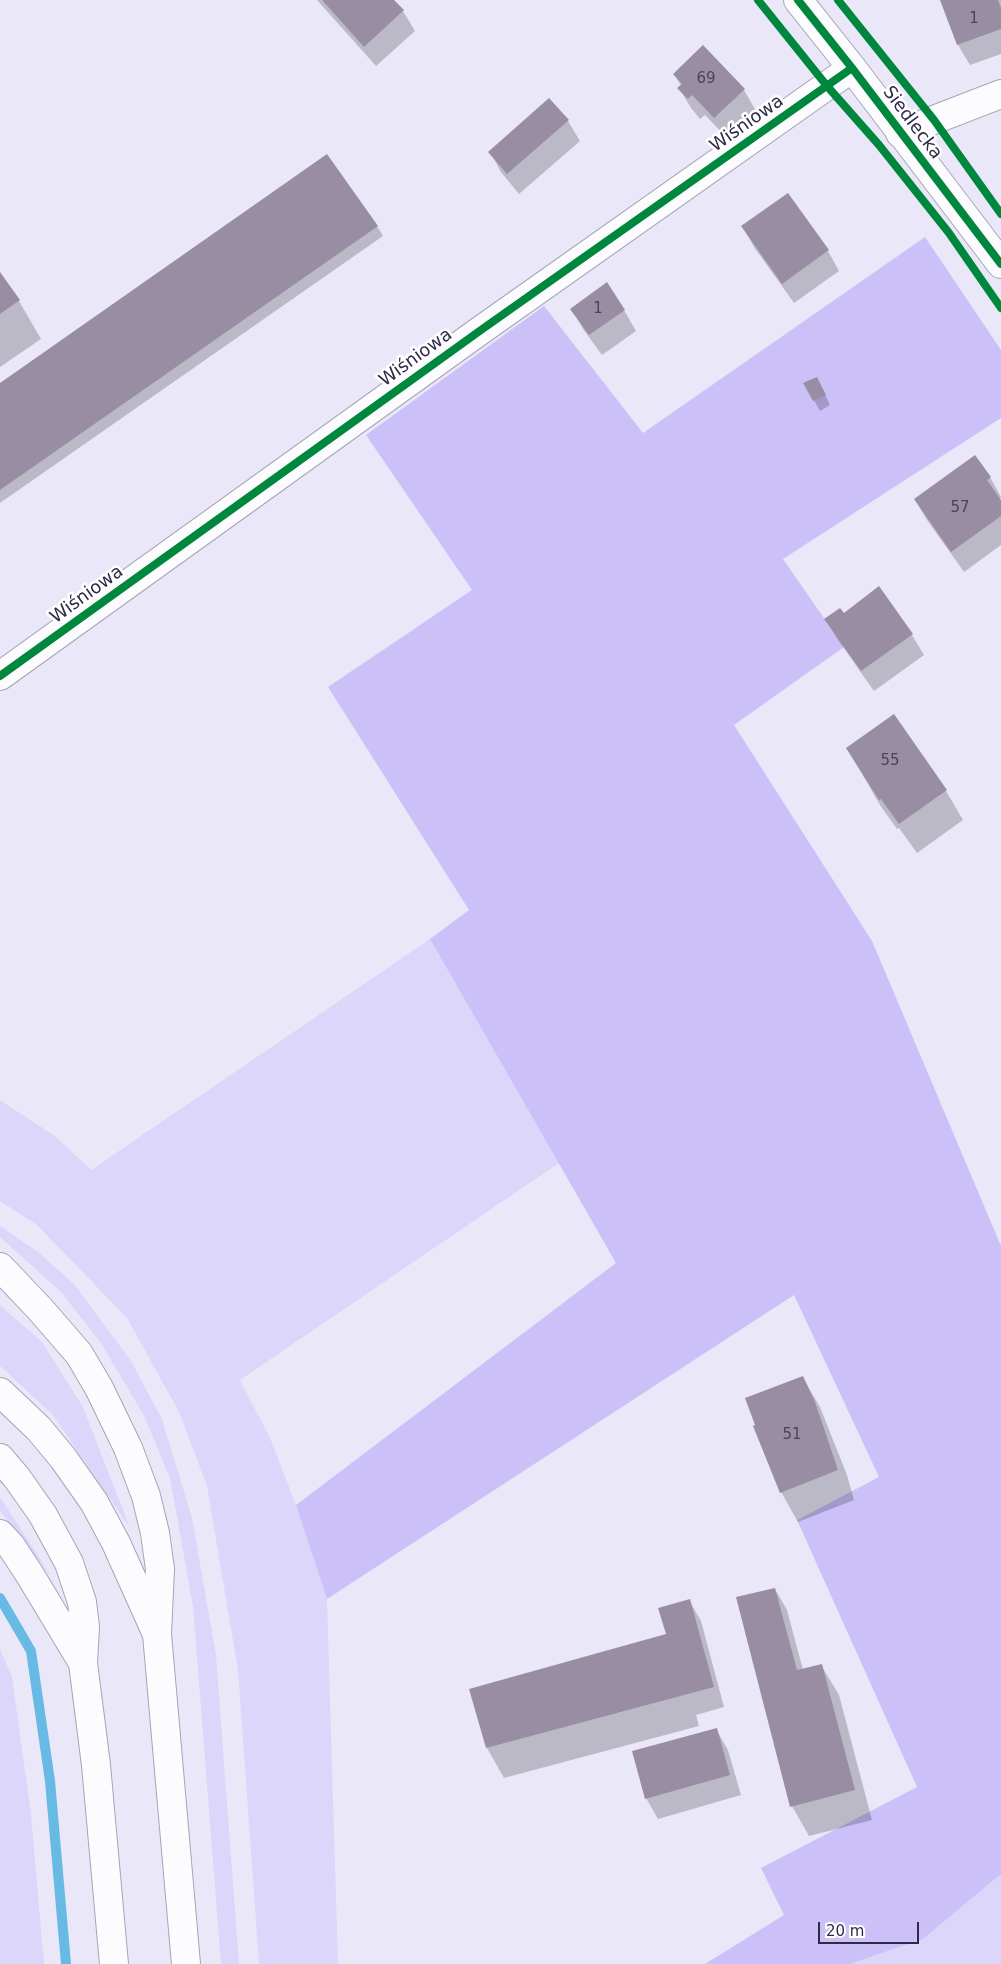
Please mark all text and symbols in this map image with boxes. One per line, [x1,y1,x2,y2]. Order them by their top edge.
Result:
house number: 1 [969,10,979,28]
house number: 69 [696,70,716,88]
street label: Siedlecka [877,82,947,164]
street label: Wiśniowa [706,91,788,157]
house number: 1 [593,300,603,318]
street label: Wiśniowa [375,324,457,392]
house number: 57 [950,499,970,517]
street label: Wiśniowa [46,561,128,629]
house number: 55 [880,752,900,770]
house number: 51 [782,1426,802,1444]
scale bar [821,1912,922,1944]
text: 20 m [826,1922,864,1940]

